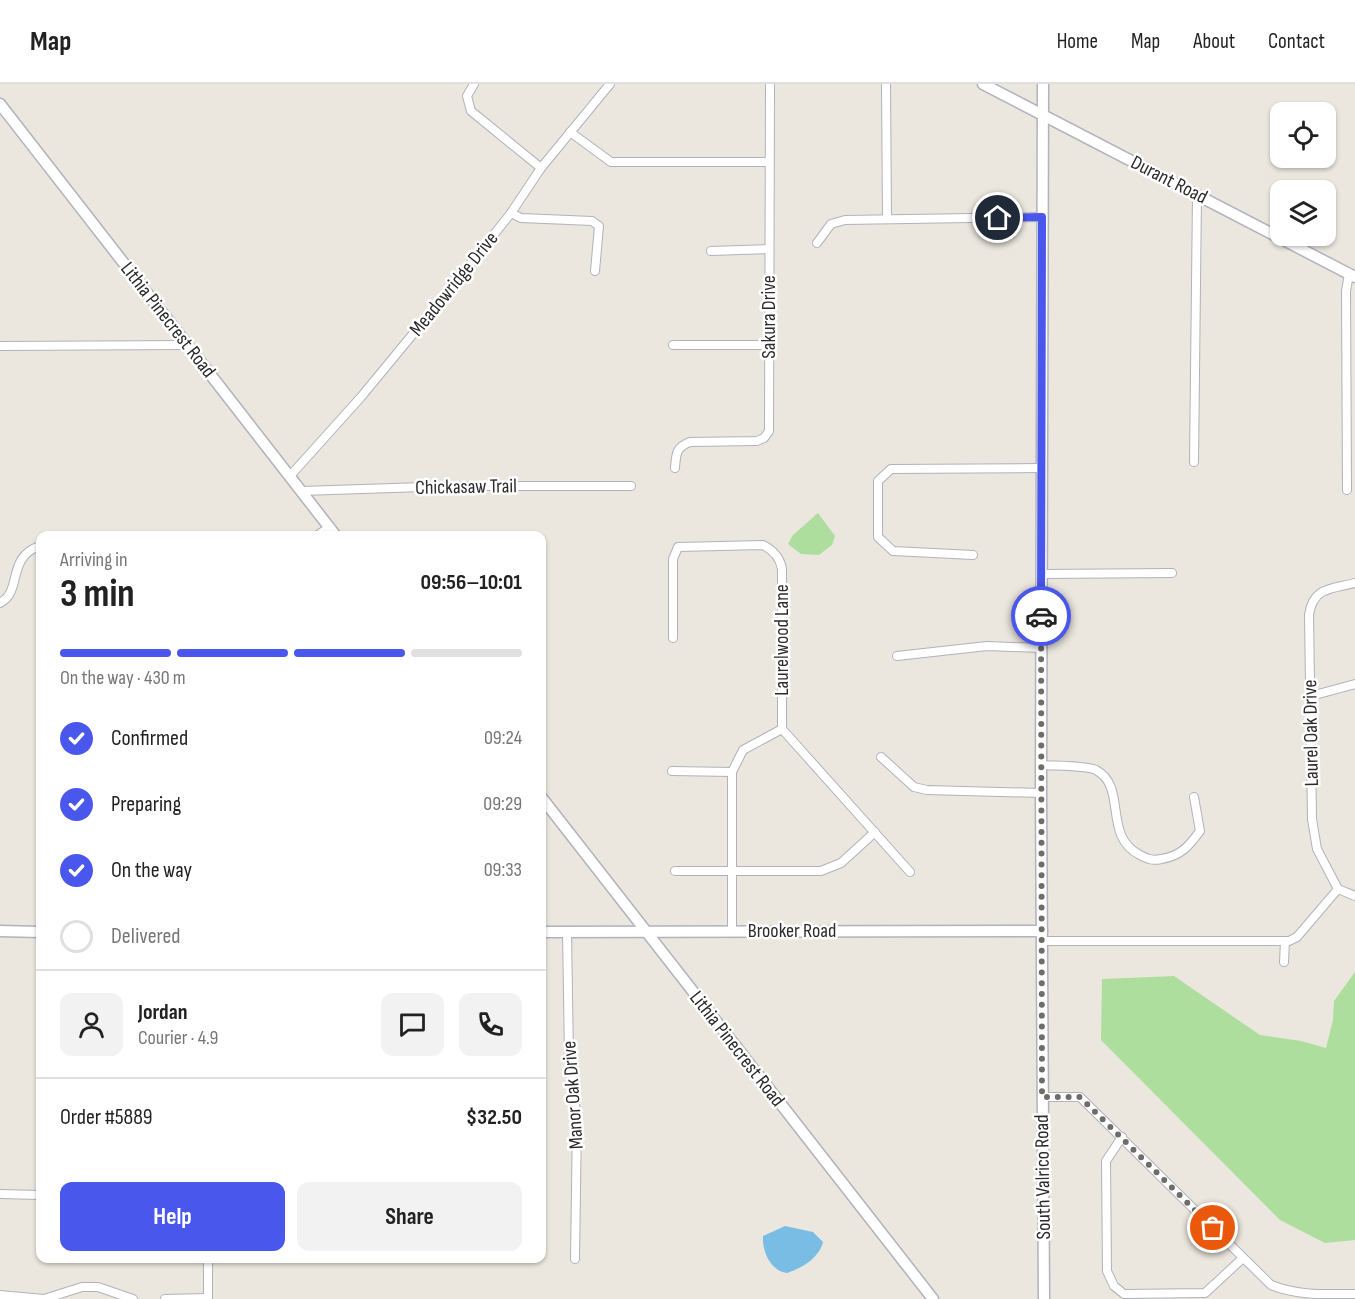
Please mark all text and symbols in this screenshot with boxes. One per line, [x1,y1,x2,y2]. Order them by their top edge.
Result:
text: Map [30,25,71,58]
text: Home [1057,29,1098,54]
text: Map [1131,29,1160,54]
text: About [1193,29,1235,54]
text: Contact [1268,29,1325,54]
map controls [1270,102,1336,246]
button: locate [1270,102,1336,168]
street label: Durant Road [1127,151,1211,209]
button: layers [1270,180,1336,246]
pin [972,192,1023,243]
icon: home [981,201,1014,234]
street label: Meadowridge Drive [405,227,503,341]
street label: Lithia Pinecrest Road [115,257,221,383]
street label: Sakura Drive [757,275,781,359]
street label: Chickasaw Trail [415,474,517,500]
text: Arriving in [60,548,128,572]
text: 09:56–10:01 [421,569,522,596]
text: 3 min [60,571,135,618]
street label: Laurelwood Lane [770,584,794,696]
courier [1011,586,1071,646]
icon: car [1025,600,1058,633]
text: On the way · 430 m [60,666,186,690]
street label: Laurel Oak Drive [1298,679,1324,787]
icon: check [60,722,93,755]
text: Confirmed [111,725,188,752]
text: 09:24 [484,726,522,750]
icon: check [60,788,93,821]
text: Preparing [111,791,181,818]
text: 09:29 [483,792,522,816]
icon: check [60,854,93,887]
text: On the way [111,857,192,884]
text: 09:33 [484,858,522,882]
street label: Brooker Road [748,919,836,943]
text: Delivered [111,923,180,950]
street label: Lithia Pinecrest Road [684,986,790,1112]
button: person [60,993,123,1056]
button: chat [381,993,444,1056]
button: phone [459,993,522,1056]
text: Jordan [138,999,187,1026]
text: Courier · 4.9 [138,1026,218,1050]
street label: Manor Oak Drive [557,1040,589,1150]
text: Order #5889 [60,1104,153,1131]
text: $32.50 [466,1104,522,1131]
street label: South Valrico Road [1030,1114,1056,1240]
button: Help [60,1182,285,1251]
button: Share [297,1182,522,1251]
pin [1187,1202,1238,1253]
icon: bag [1196,1211,1229,1244]

